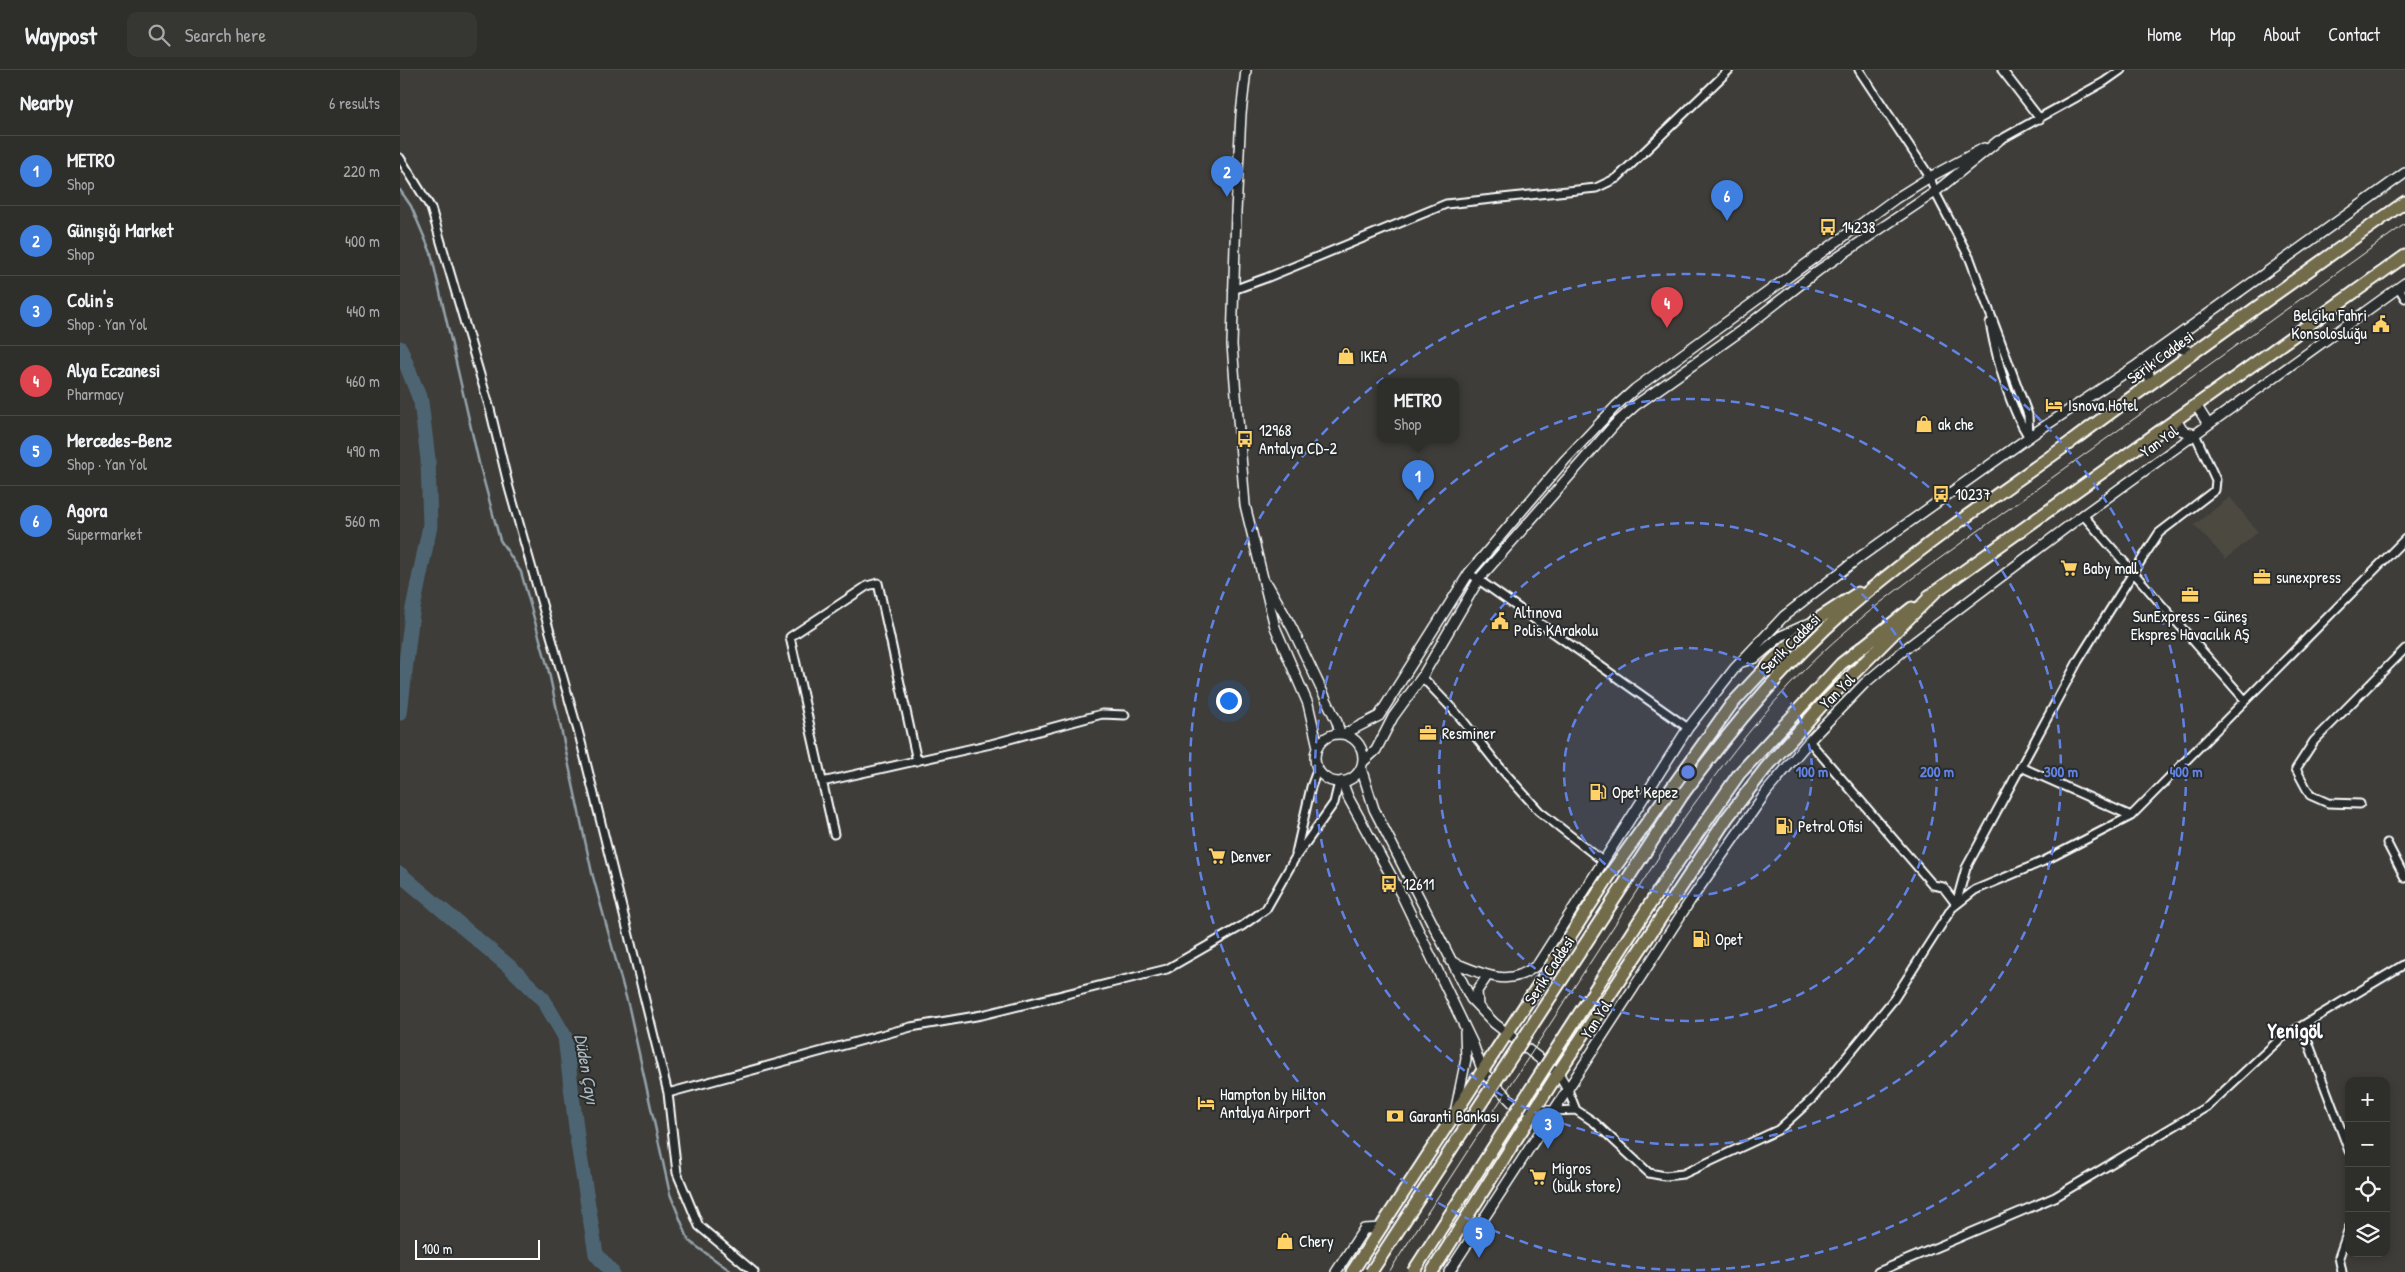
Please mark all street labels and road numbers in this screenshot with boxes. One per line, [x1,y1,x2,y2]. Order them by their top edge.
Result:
street label: Serik Caddesi [2122,325,2198,389]
street label: Yan Yol [2136,419,2183,462]
street label: Serik Caddesi [1755,608,1825,678]
street label: Yan Yol [1814,668,1860,714]
street label: Serik Caddesi [1519,932,1579,1008]
street label: Yan Yol [1575,995,1617,1043]

